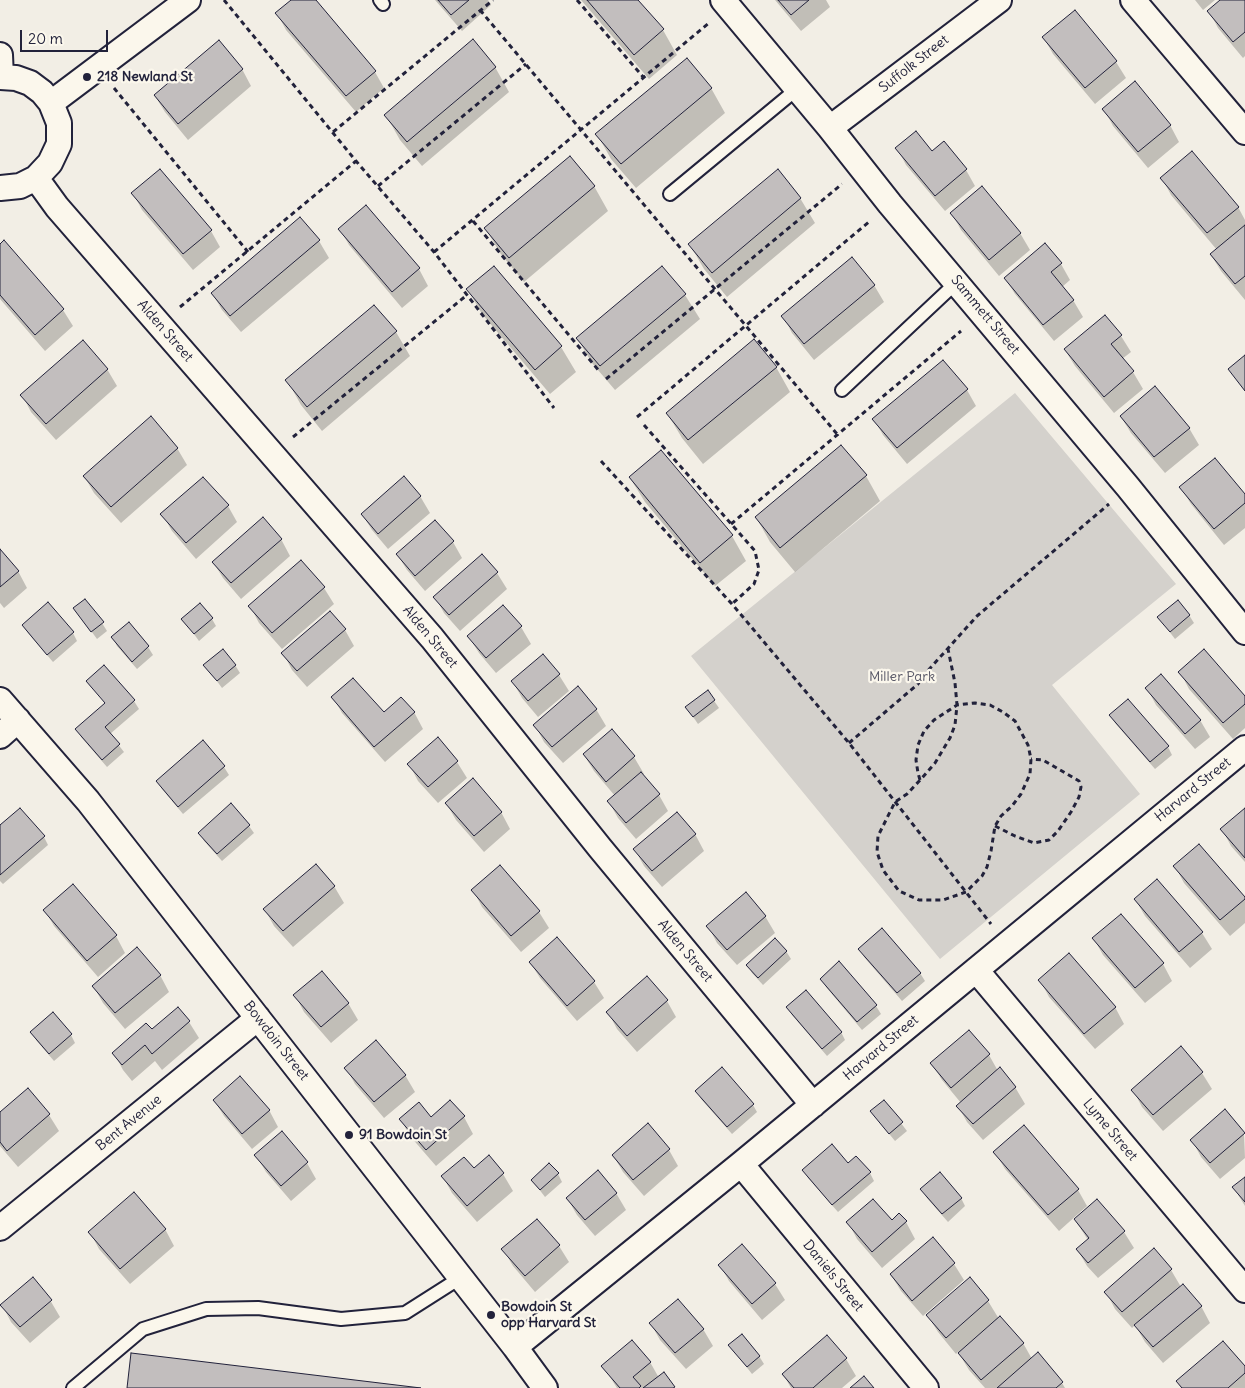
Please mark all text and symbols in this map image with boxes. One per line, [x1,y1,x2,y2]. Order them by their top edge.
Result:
scale bar [22,20,110,52]
text: 20 m [28,29,63,48]
street label: Suffolk Street [876,32,952,96]
place label: 218 Newland St [97,69,193,85]
marker: 218 Newland St [81,71,93,83]
street label: Sammett Street [947,272,1023,358]
street label: Alden Street [134,297,196,365]
street label: Alden Street [399,602,461,672]
park label: Miller Park [869,669,935,685]
street label: Harvard Street [1152,754,1234,826]
street label: Alden Street [654,916,716,986]
street label: Bowdoin Street [240,998,312,1084]
street label: Harvard Street [840,1012,922,1084]
street label: Bent Avenue [93,1091,165,1155]
street label: Lyme Street [1079,1096,1141,1164]
place label: 91 Bowdoin St [359,1127,447,1143]
marker: 91 Bowdoin St [343,1129,355,1141]
street label: Daniels Street [799,1237,867,1315]
place label: Bowdoin St opp Harvard St [501,1299,596,1331]
marker: Bowdoin St opp Harvard St [485,1309,497,1321]

